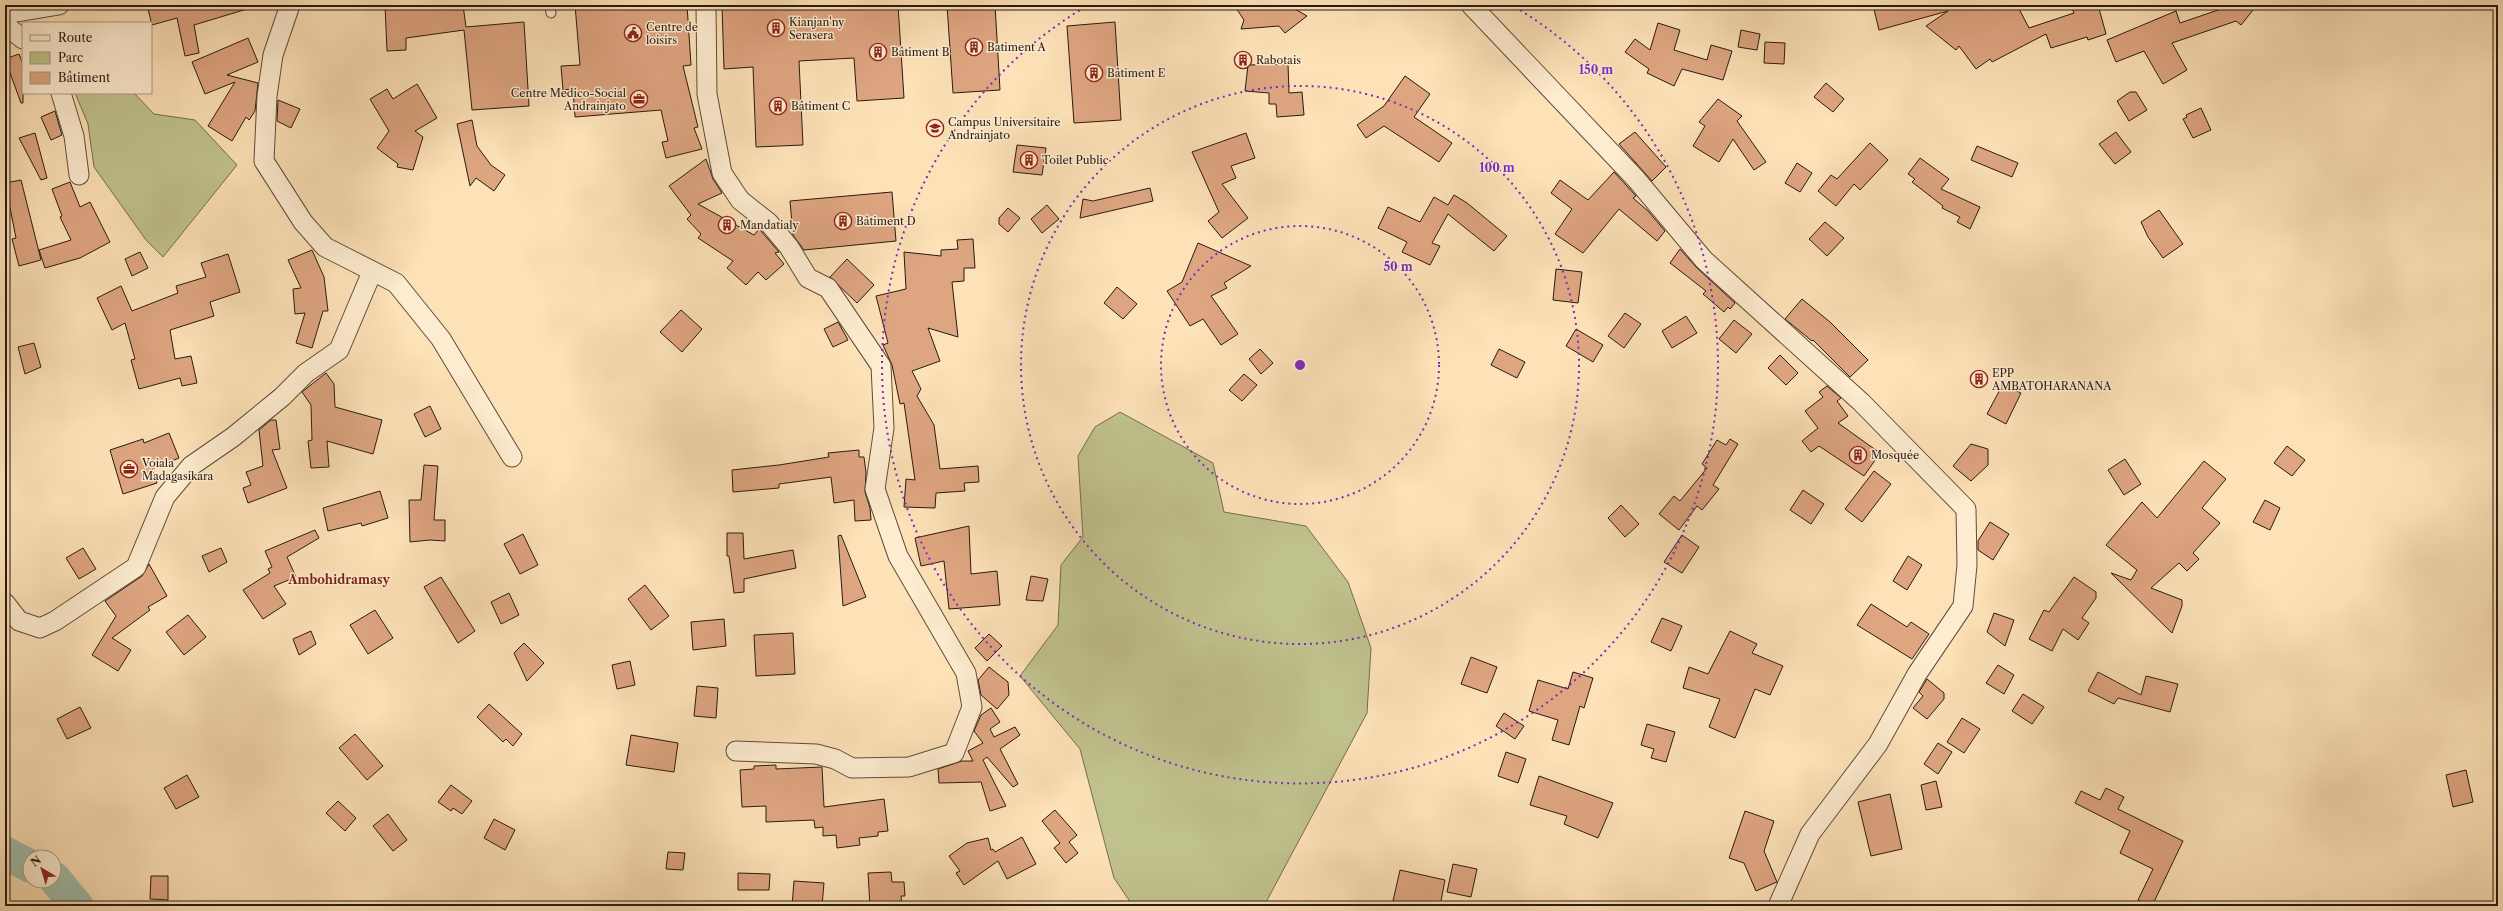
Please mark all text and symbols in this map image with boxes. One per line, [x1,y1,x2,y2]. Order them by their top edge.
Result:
place label: Kianjan'ny Serasera [789,15,845,42]
building icon: Kianjan'ny Serasera [766,18,786,38]
place label: Centre de loisirs [646,20,698,47]
legend [22,22,152,94]
public building icon: Centre de loisirs [623,23,643,43]
text: Route [58,30,93,45]
building icon: Batiment A [964,37,984,57]
place label: Batiment A [987,40,1046,54]
building icon: Bâtiment B [868,42,888,62]
place label: Bâtiment B [891,45,950,59]
text: Parc [58,50,83,65]
building icon: Rabotais [1233,50,1253,70]
place label: Rabotais [1256,53,1301,67]
text: 150 m [1579,62,1613,77]
building icon: Bâtiment E [1084,63,1104,83]
place label: Bâtiment E [1107,66,1166,80]
text: Bâtiment [58,70,111,85]
place label: Centre Medico-Social Andrainjato [511,86,627,113]
office icon: Centre Medico-Social Andrainjato [629,89,649,109]
building icon: Bâtiment C [768,96,788,116]
place label: Bâtiment C [791,99,850,113]
place label: Campus Universitaire Andrainjato [947,115,1060,142]
school or university icon: Campus Universitaire Andrainjato [925,118,945,138]
building icon: Toilet Public [1019,150,1039,170]
place label: Toilet Public [1042,153,1109,167]
text: 100 m [1479,160,1515,175]
building icon: Bâtiment D [833,211,853,231]
place label: Bâtiment D [856,214,916,228]
building icon: Mandatialy [717,215,737,235]
place label: Mandatialy [740,218,799,232]
text: 50 m [1383,259,1413,274]
centre of rings [1293,358,1307,372]
place label: EPP AMBATOHARANANA [1991,366,2112,393]
building icon: EPP AMBATOHARANANA [1969,369,1989,389]
building icon: Mosquée [1848,445,1868,465]
place label: Mosquée [1871,448,1919,462]
place label: Voiala Madagasikara [141,456,214,483]
office icon: Voiala Madagasikara [119,459,139,479]
district label: Ambohidramasy [287,572,390,587]
north arrow [22,849,62,889]
text: N [28,852,44,870]

